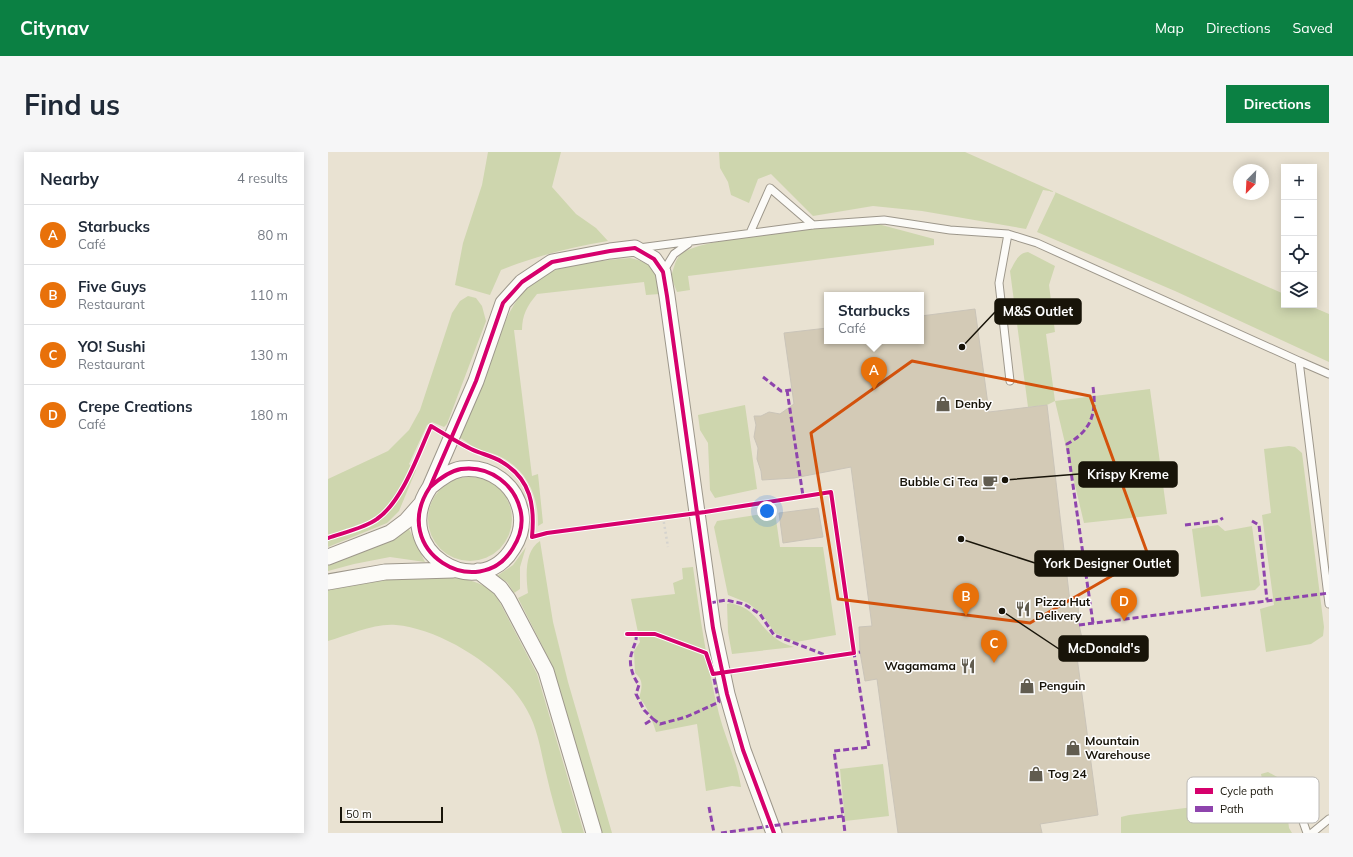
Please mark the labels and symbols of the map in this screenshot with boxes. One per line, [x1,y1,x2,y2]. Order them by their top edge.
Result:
north arrow [1233,164,1269,200]
callout: M&S Outlet [995,299,1081,324]
text: M&S Outlet [1003,303,1073,319]
pin: A [861,357,887,390]
shop icon: Denby [934,395,952,413]
place label: Denby [955,396,992,411]
callout: Krispy Kreme [1079,462,1177,487]
text: Krispy Kreme [1087,466,1169,483]
cafe icon: Bubble Ci Tea [981,473,999,491]
place label: Bubble Ci Tea [900,474,978,489]
your location [757,501,777,521]
callout: York Designer Outlet [1035,551,1178,576]
text: York Designer Outlet [1042,555,1171,571]
pin: B [953,583,979,616]
pin: D [1111,588,1137,621]
place label: Pizza Hut Delivery [1035,594,1091,623]
restaurant icon: Pizza Hut Delivery [1014,600,1032,618]
pin: C [981,630,1007,663]
callout: McDonald's [1059,636,1148,661]
text: McDonald's [1068,640,1140,656]
restaurant icon: Wagamama [959,657,977,675]
place label: Wagamama [884,658,956,673]
shop icon: Penguin [1018,677,1036,695]
place label: Penguin [1039,678,1086,693]
place label: Mountain Warehouse [1085,733,1151,762]
shop icon: Mountain Warehouse [1064,739,1082,757]
shop icon: Tog 24 [1027,765,1045,783]
place label: Tog 24 [1048,766,1087,781]
legend [1187,777,1319,823]
text: Cycle path [1220,784,1273,798]
text: Path [1220,802,1244,816]
scale bar [340,805,443,824]

